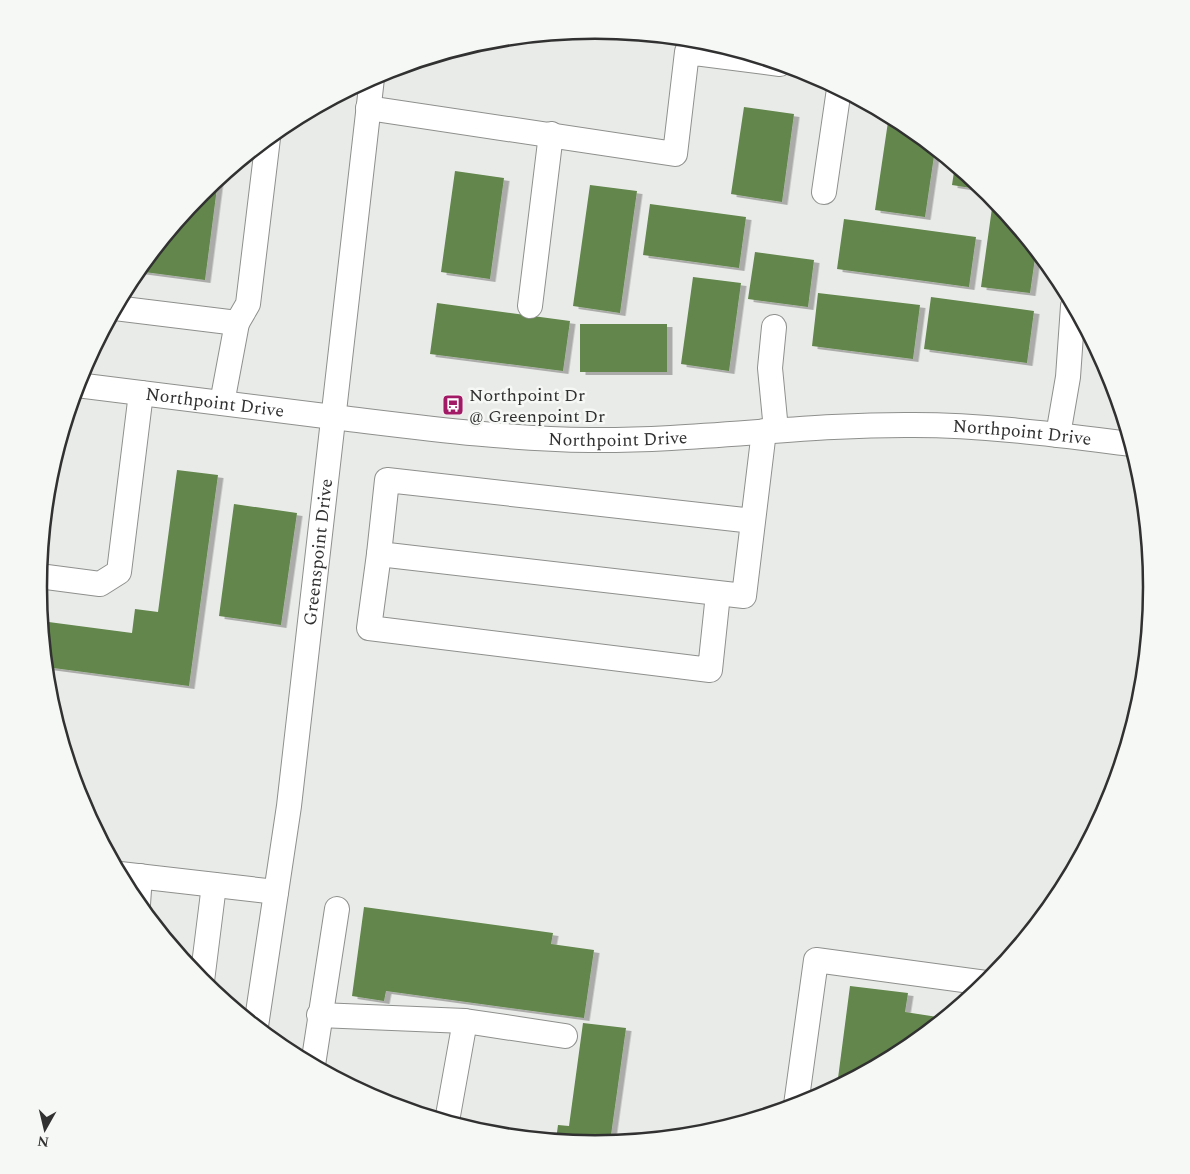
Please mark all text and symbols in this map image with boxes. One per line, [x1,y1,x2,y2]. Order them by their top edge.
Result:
street label: Northpoint Drive [144,380,286,424]
place label: Northpoint Dr @ Greenpoint Dr [469,382,605,430]
bus stop icon: Northpoint Dr @ Greenpoint Dr [441,393,465,417]
street label: Northpoint Drive [952,412,1093,452]
street label: Northpoint Drive [548,424,688,454]
street label: Greenspoint Drive [296,477,340,627]
north arrow [20,1104,70,1154]
text: N [36,1130,50,1153]

